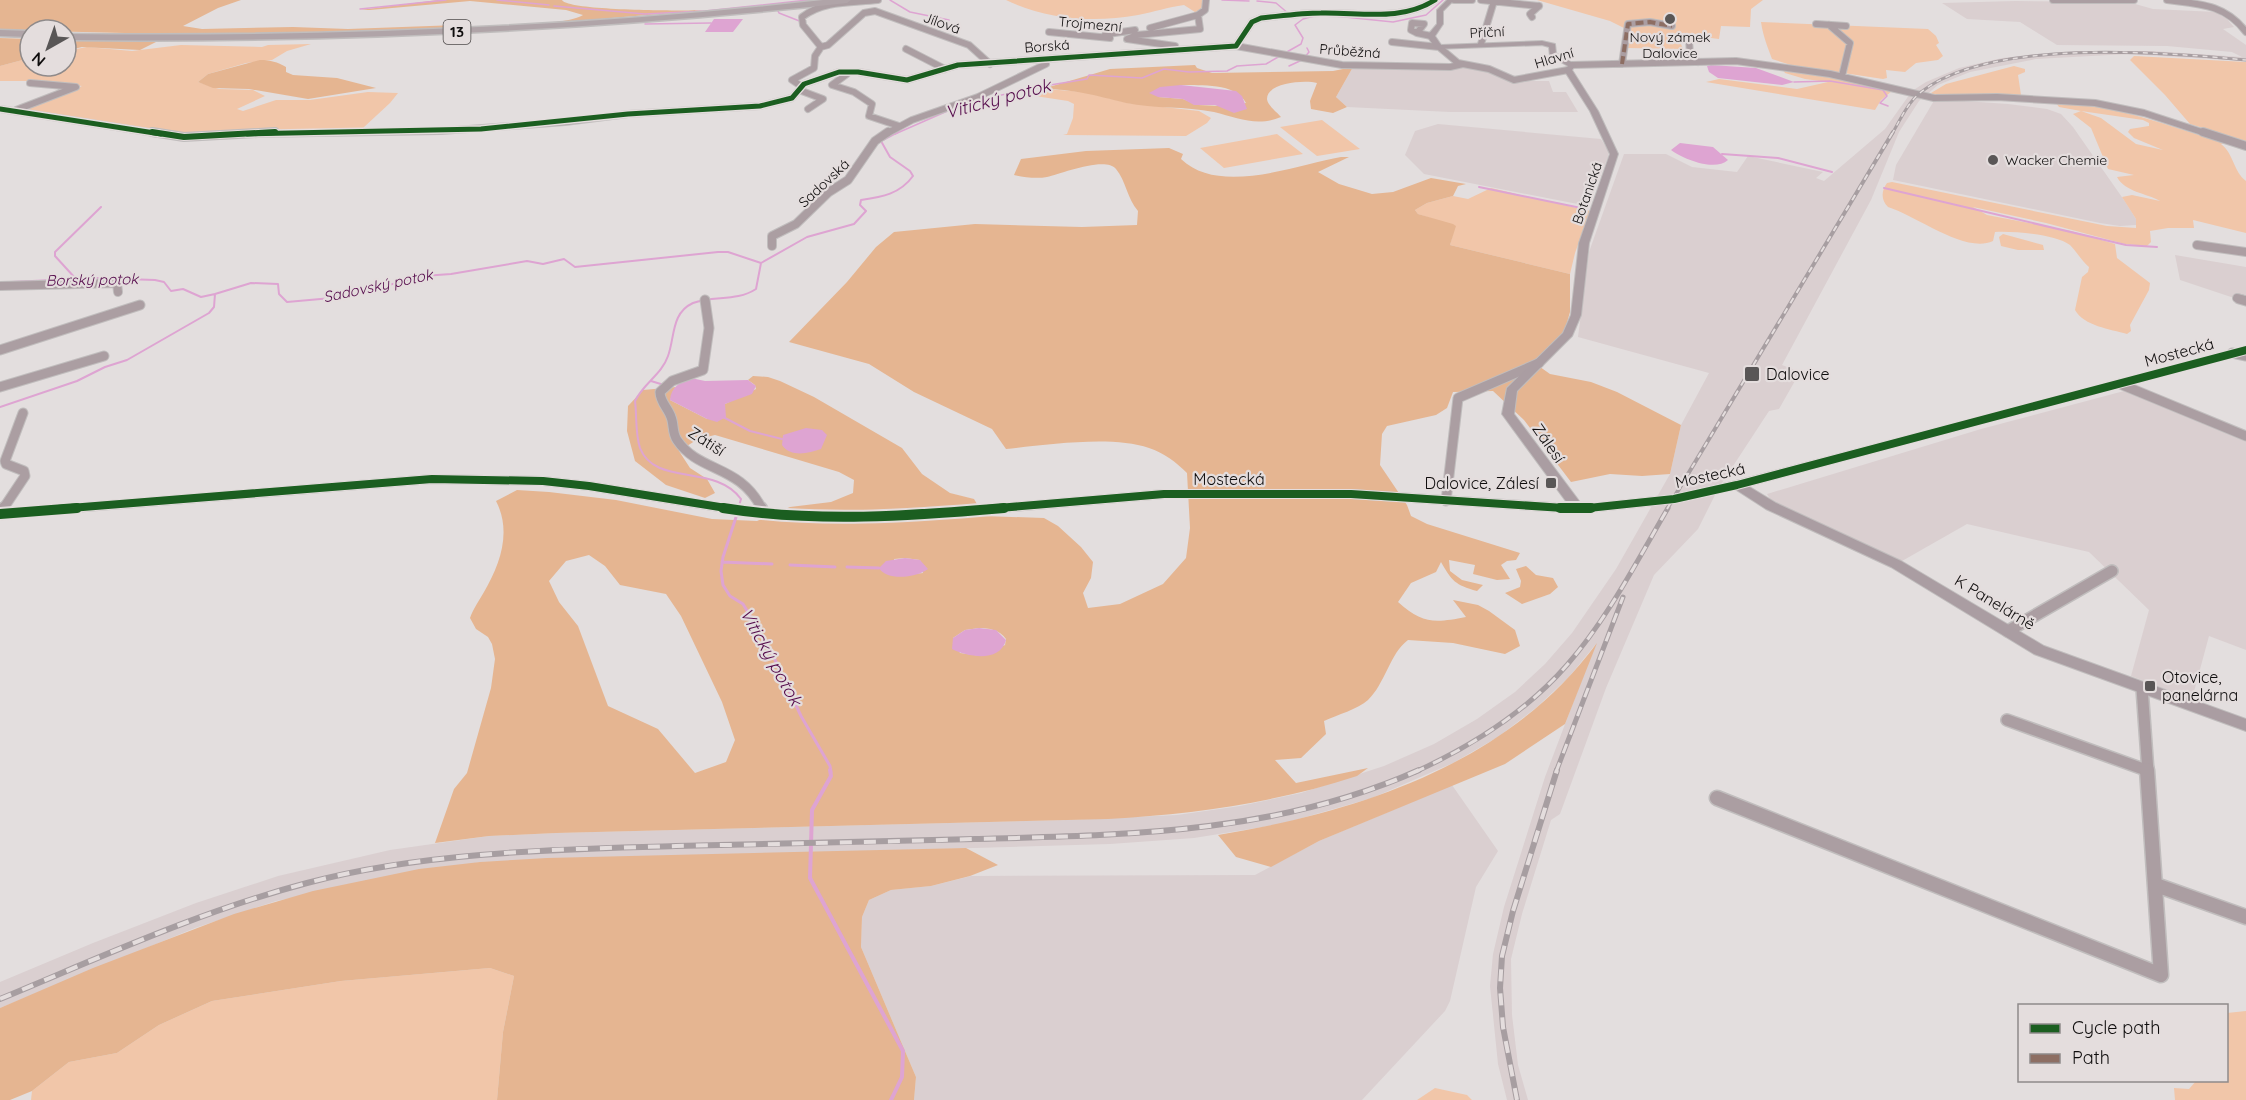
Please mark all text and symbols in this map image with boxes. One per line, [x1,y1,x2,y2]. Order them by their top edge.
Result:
street label: Jílová [921,8,963,38]
street label: Trojmezní [1058,12,1122,36]
marker: Nový zámek Dalovice [1663,12,1677,26]
north arrow [18,18,78,78]
road number: 13 [444,20,470,44]
street label: Příční [1469,22,1505,42]
place label: Nový zámek Dalovice [1629,28,1711,62]
street label: Borská [1024,35,1070,57]
street label: Průběžná [1319,40,1381,62]
street label: Hlavní [1532,44,1576,72]
text: N [27,48,49,71]
water label: Vitický potok [943,73,1054,124]
place label: Wacker Chemie [2005,151,2107,169]
marker: Wacker Chemie [1986,153,2000,167]
street label: Sadovská [795,155,853,211]
street label: Botanická [1568,159,1606,227]
water label: Sadovský potok [321,264,436,306]
water label: Borský potok [46,269,140,290]
street label: Mostecká [2142,333,2216,371]
place label: Dalovice [1766,364,1830,384]
marker: Dalovice [1743,365,1761,383]
street label: Zálesí [1528,419,1570,467]
street label: Zátiší [685,422,730,461]
street label: Mostecká [1673,458,1747,492]
street label: Mostecká [1193,469,1265,489]
place label: Dalovice, Zálesí [1425,473,1540,493]
marker: Dalovice, Zálesí [1544,476,1558,490]
street label: K Panelárně [1951,570,2039,634]
water label: Vitický potok [735,604,808,711]
place label: Otovice, panelárna [2162,667,2238,705]
marker: Otovice, panelárna [2143,679,2157,693]
legend [2018,1004,2228,1082]
text: Cycle path [2072,1016,2160,1039]
text: Path [2072,1046,2110,1069]

